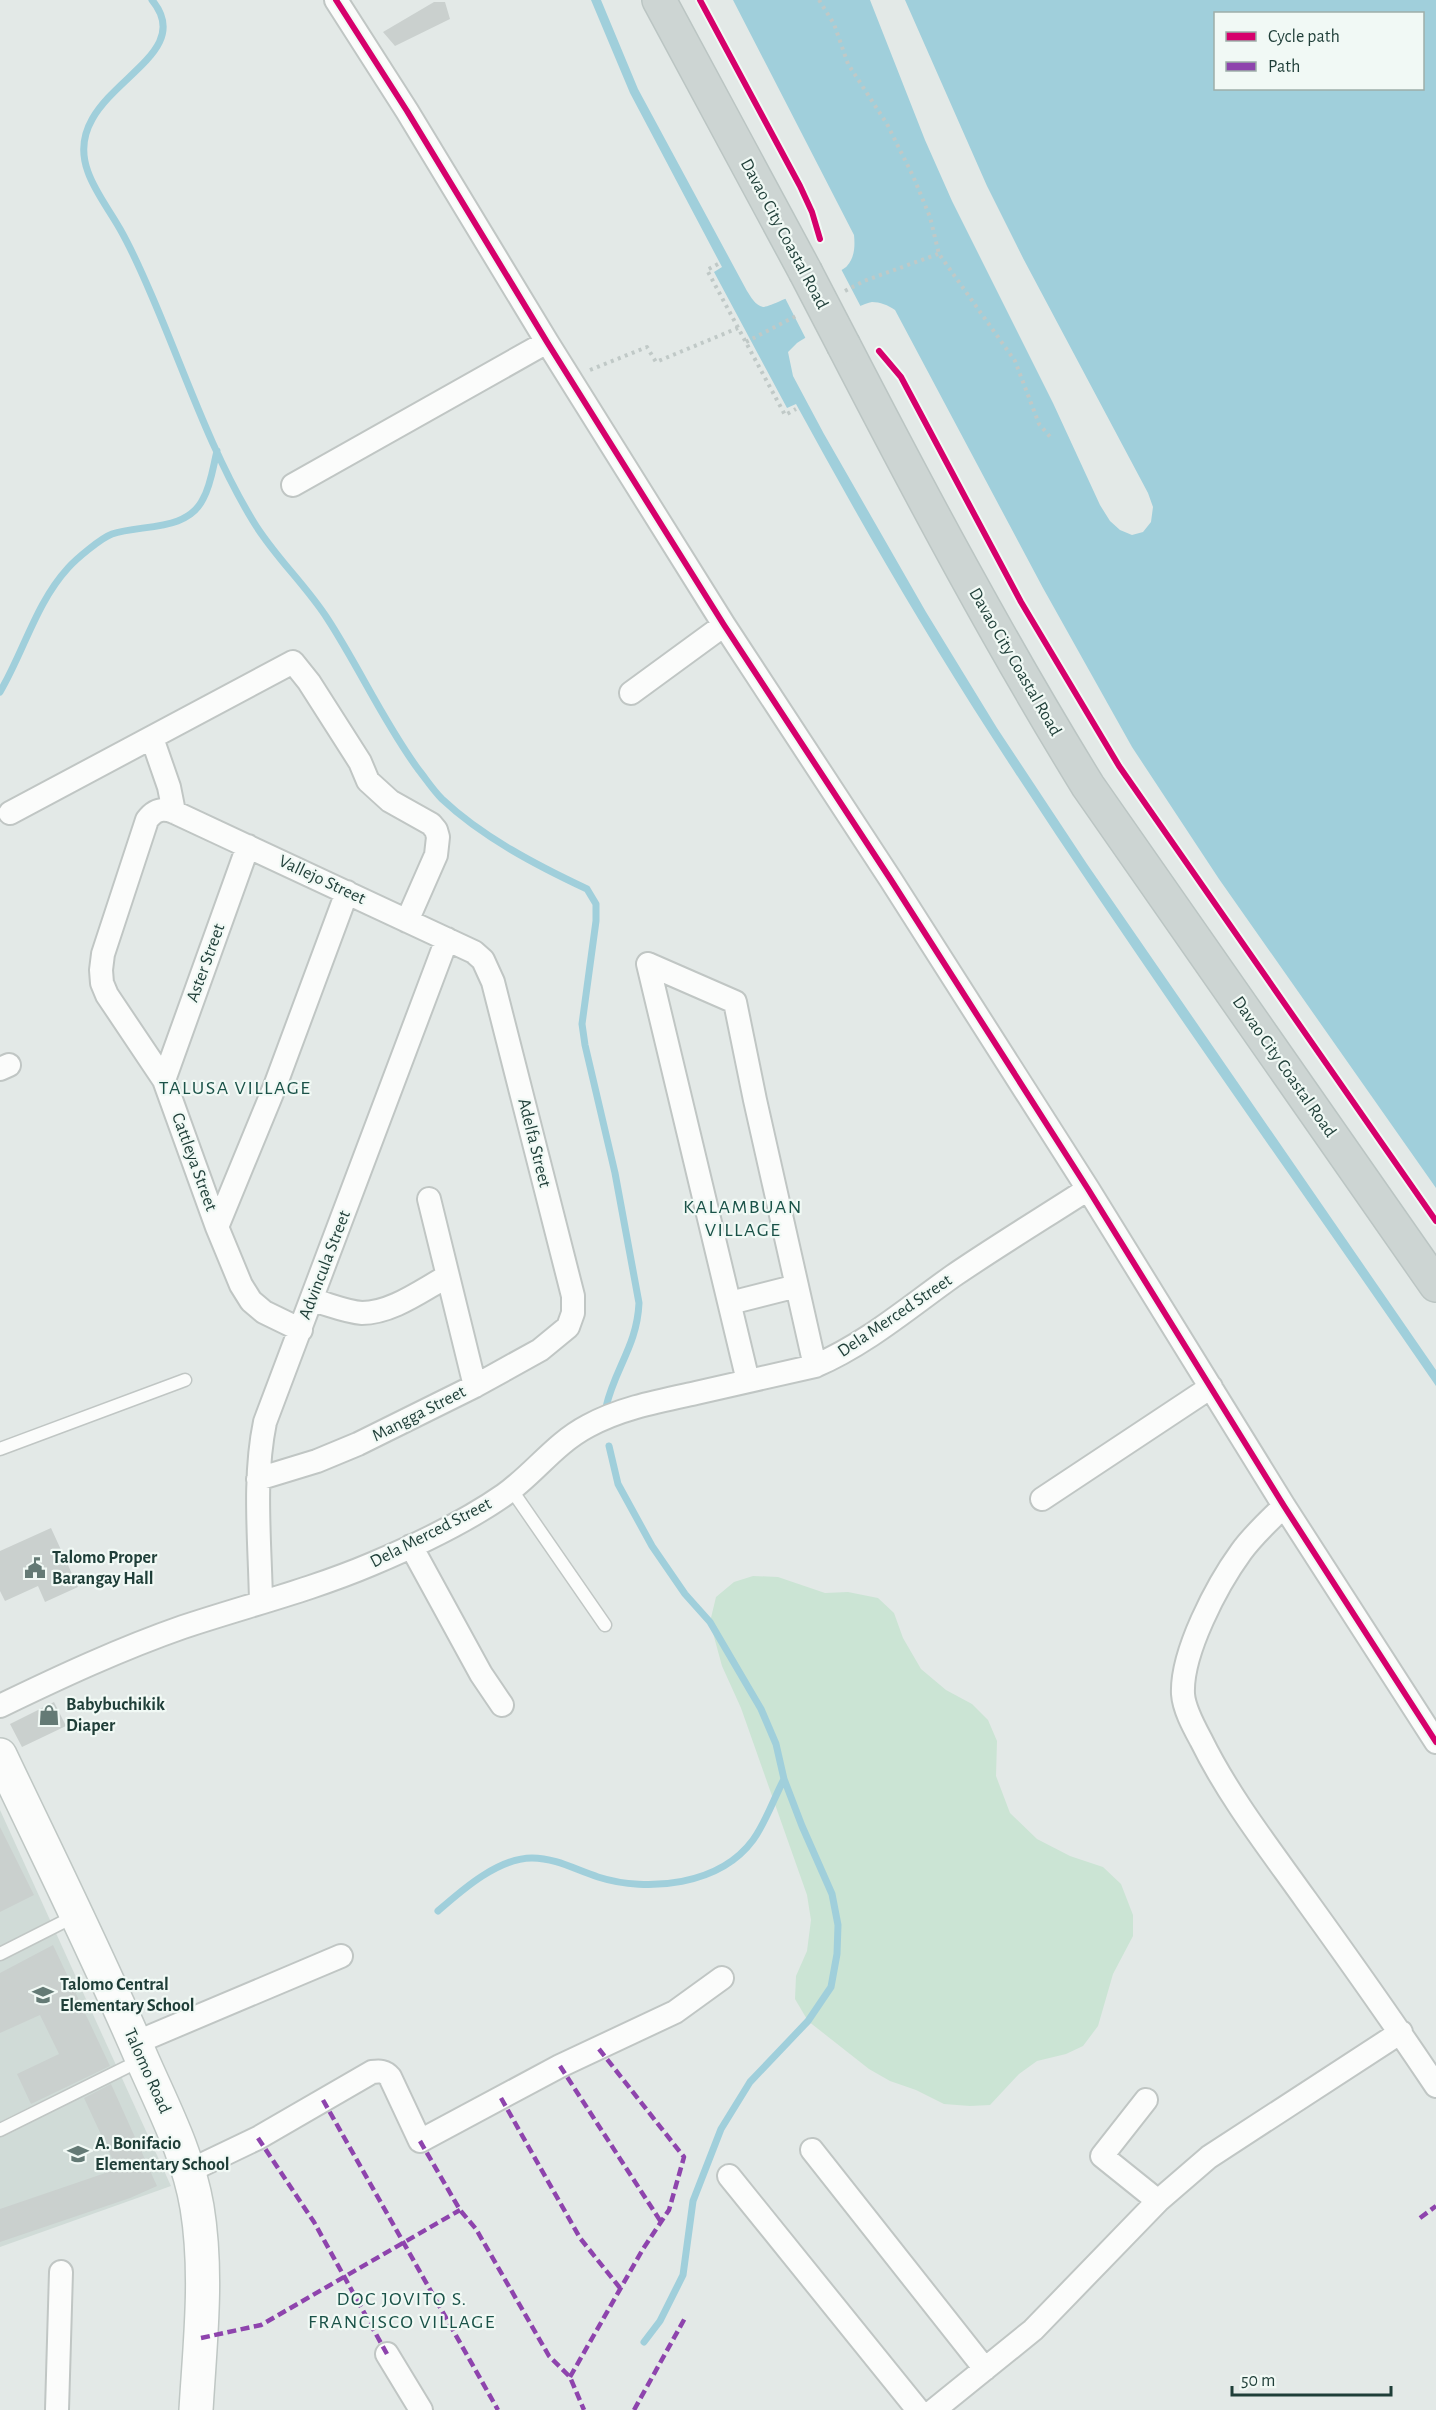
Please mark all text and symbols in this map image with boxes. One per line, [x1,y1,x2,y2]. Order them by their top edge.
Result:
legend [1214,12,1424,90]
text: Cycle path [1268,28,1340,46]
text: Path [1268,58,1300,76]
street label: Davao City Coastal Road [737,156,831,312]
street label: Davao City Coastal Road [965,585,1065,739]
street label: Vallejo Street [276,852,368,908]
street label: Aster Street [184,921,229,1005]
street label: Davao City Coastal Road [1229,993,1339,1141]
district label: TALUSA VILLAGE [159,1078,311,1098]
street label: Adelfa Street [514,1097,554,1190]
street label: Cattleya Street [168,1111,220,1214]
district label: KALAMBUAN VILLAGE [683,1197,803,1240]
street label: Advincula Street [296,1208,354,1322]
street label: Dela Merced Street [835,1271,956,1361]
street label: Mangga Street [369,1383,469,1445]
street label: Dela Merced Street [367,1495,495,1571]
place label: Talomo Proper Barangay Hall [52,1549,158,1588]
public building icon: Talomo Proper Barangay Hall [23,1556,47,1580]
place label: Babybuchikik Diaper [66,1696,165,1735]
shop icon: Babybuchikik Diaper [37,1703,61,1727]
place label: Talomo Central Elementary School [60,1976,195,2015]
school or university icon: Talomo Central Elementary School [31,1983,55,2007]
street label: Talomo Road [120,2026,174,2116]
place label: A. Bonifacio Elementary School [95,2135,230,2174]
school or university icon: A. Bonifacio Elementary School [66,2142,90,2166]
district label: DOC JOVITO S. FRANCISCO VILLAGE [308,2289,496,2332]
scale bar [1232,2359,1391,2397]
text: 50 m [1241,2372,1275,2390]

